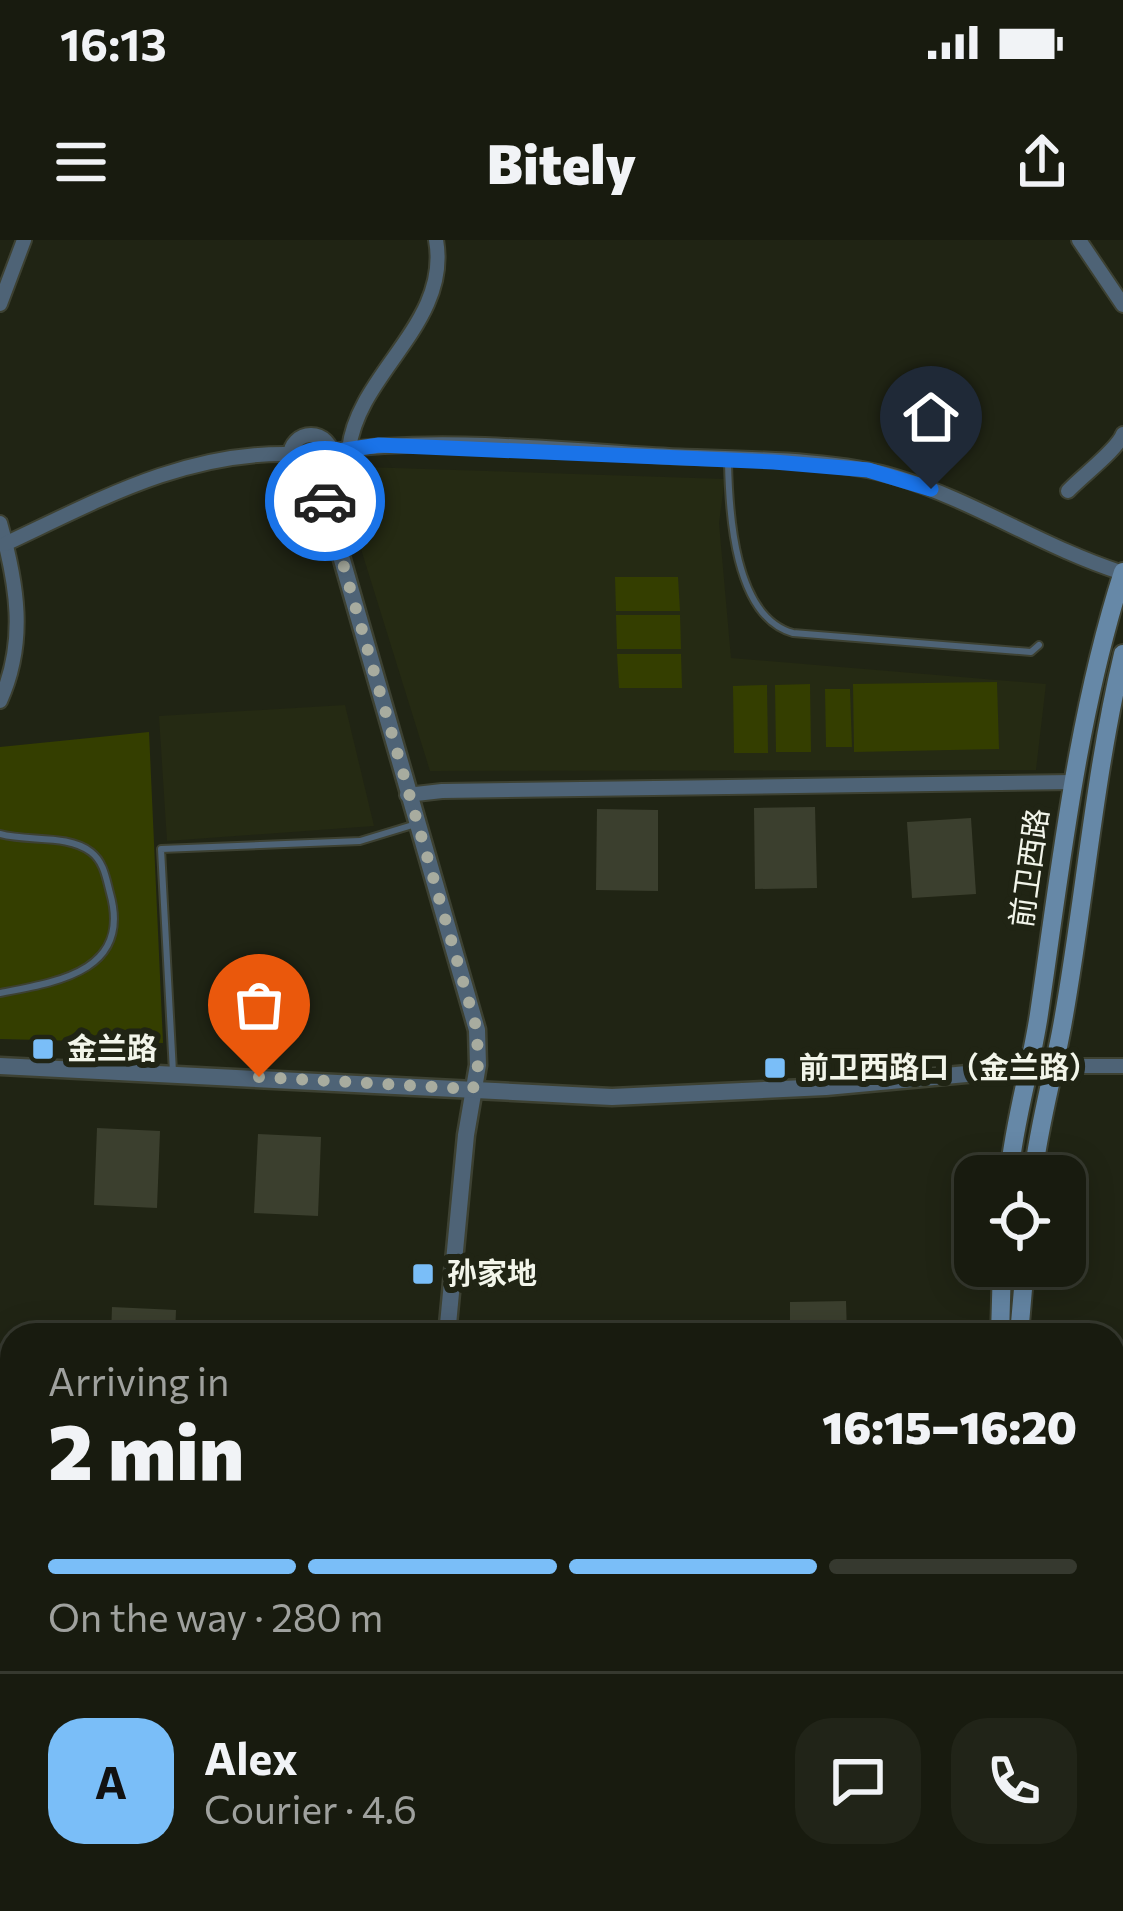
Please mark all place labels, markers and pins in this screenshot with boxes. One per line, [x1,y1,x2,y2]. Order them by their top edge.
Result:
pin [880,366,982,489]
pin [208,954,310,1077]
place label: 金兰路 [67,1028,157,1065]
marker: 金兰路 [30,1036,56,1062]
place label: 前卫西路口（金兰路） [799,1047,1099,1084]
marker: 前卫西路口（金兰路） [762,1055,788,1081]
place label: 孙家地 [447,1253,537,1290]
marker: 孙家地 [410,1261,436,1287]

